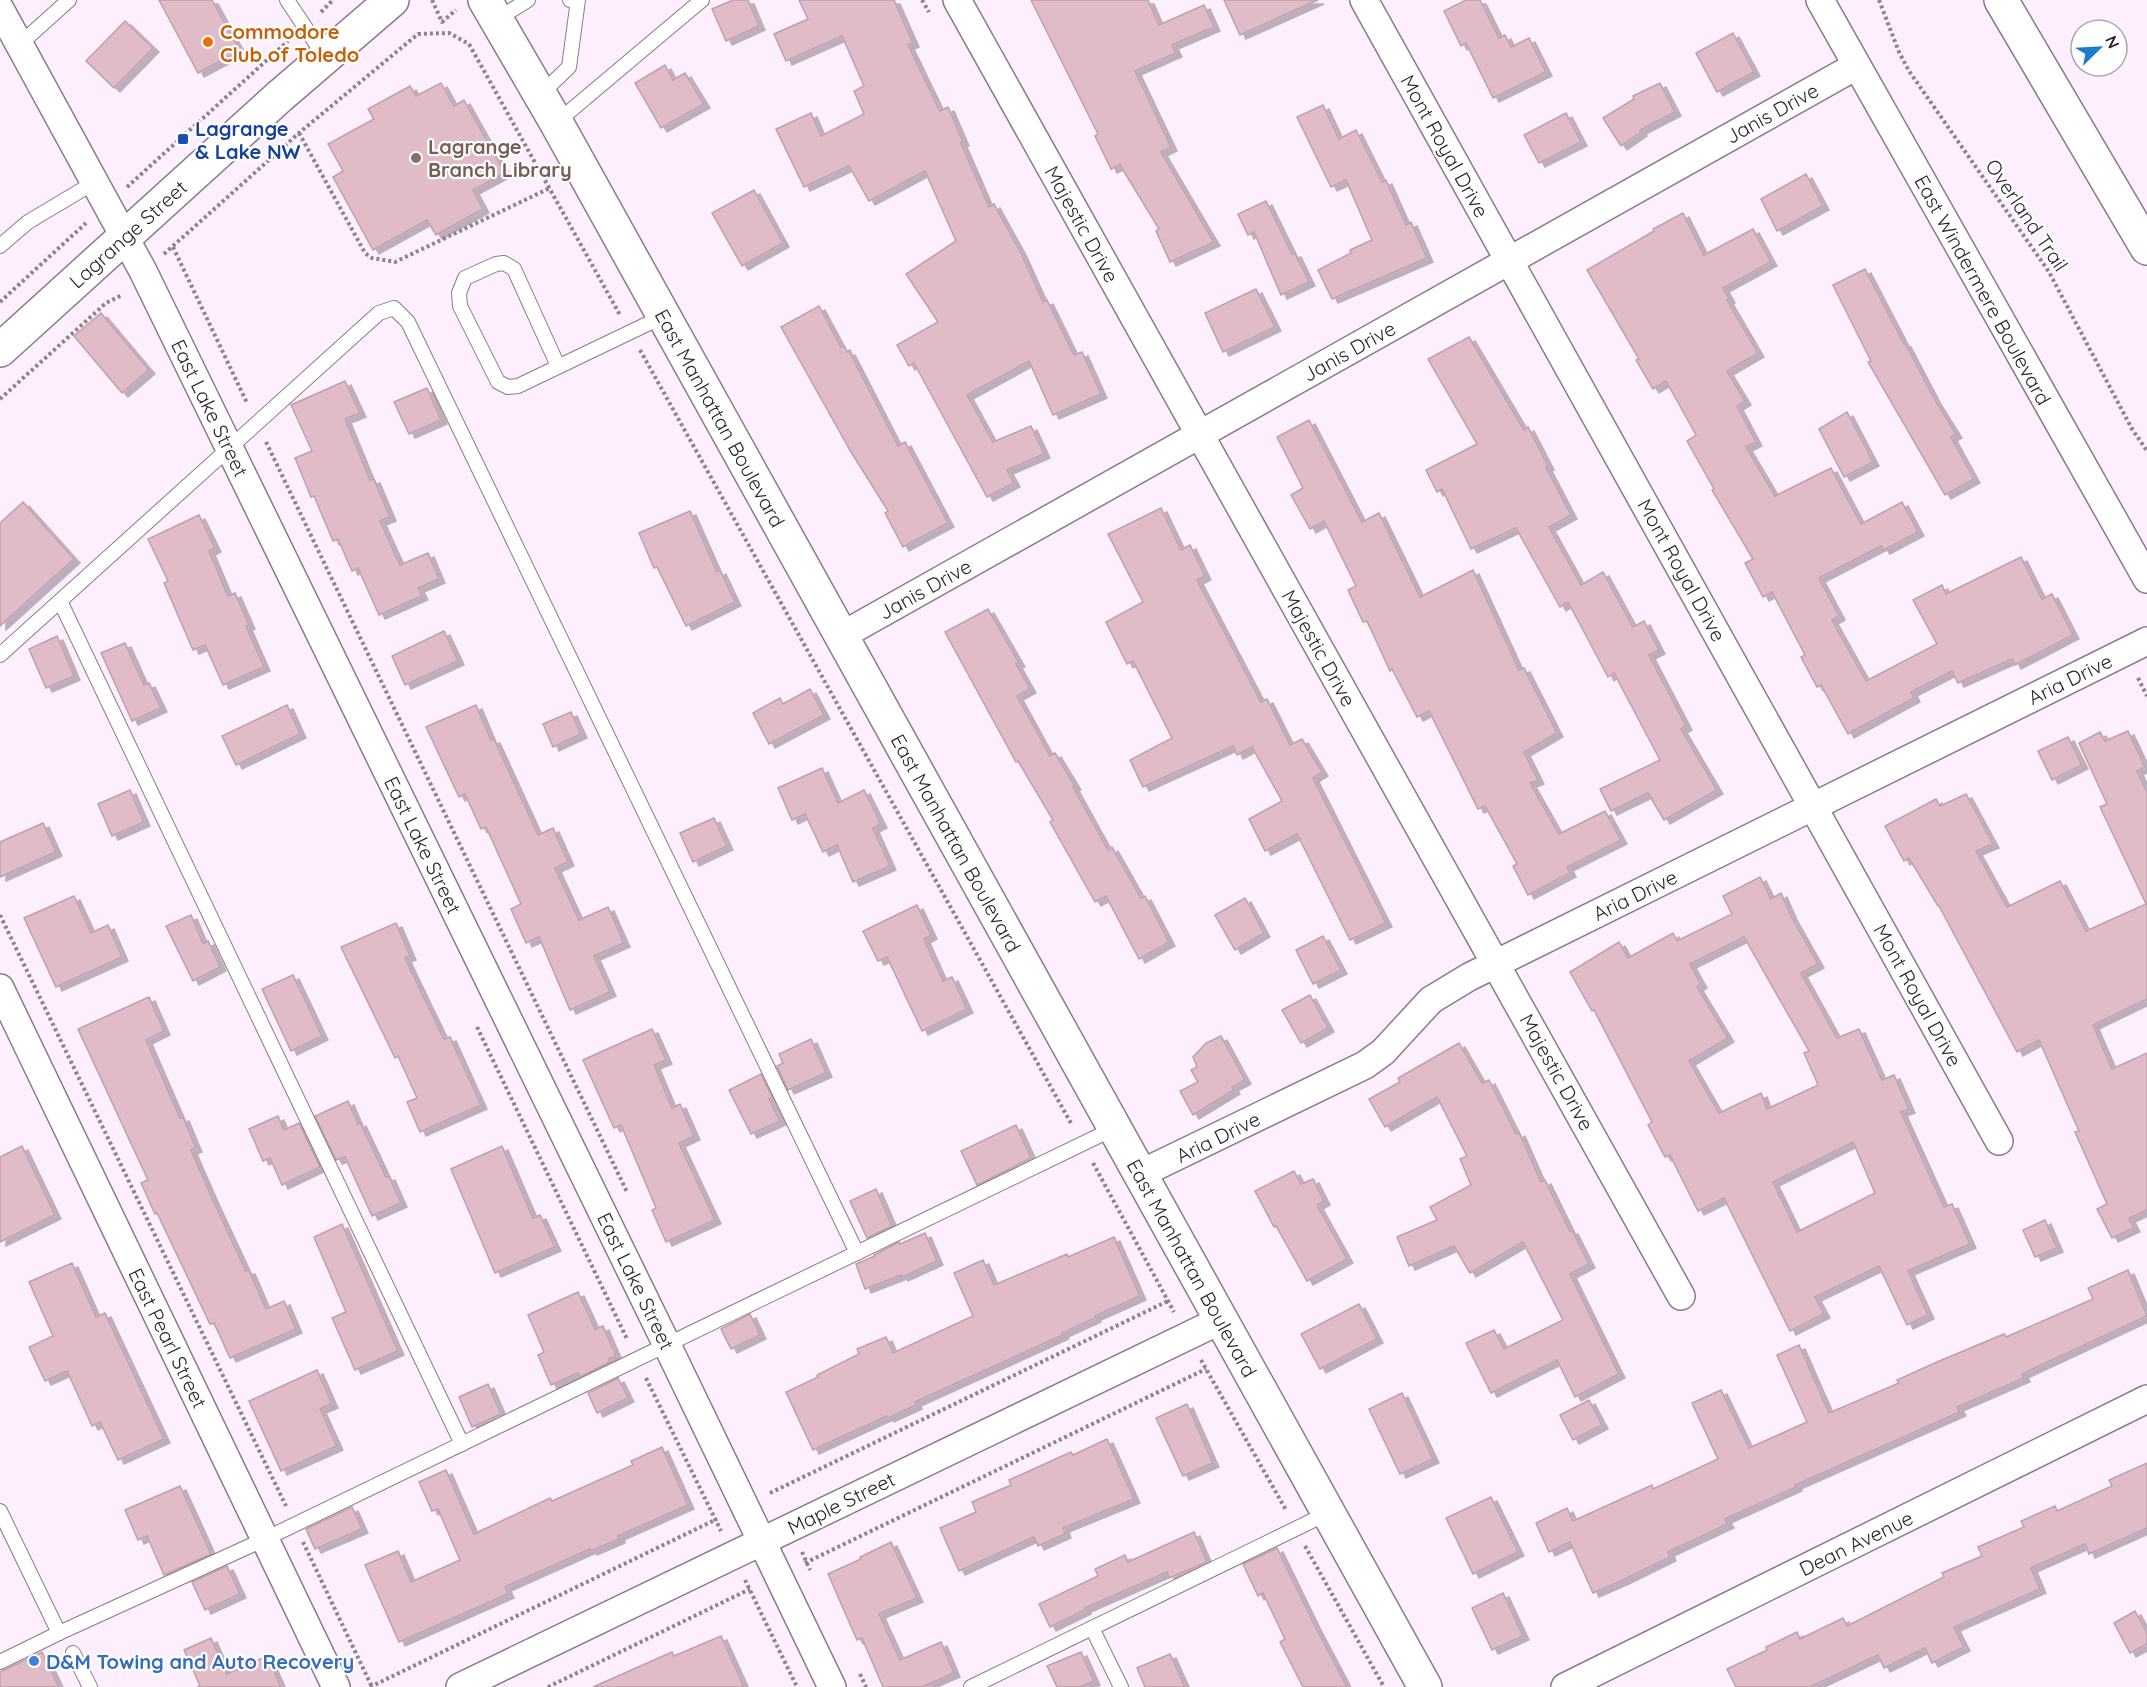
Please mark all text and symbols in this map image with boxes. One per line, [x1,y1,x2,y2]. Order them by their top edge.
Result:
north arrow [2069,18,2129,78]
place label: Commodore Club of Toledo [220,19,359,67]
text: N [2101,32,2124,51]
marker: Commodore Club of Toledo [201,35,215,49]
street label: Mont Royal Drive [1395,70,1495,222]
street label: Janis Drive [1721,77,1823,149]
place label: Lagrange & Lake NW [195,116,301,164]
marker: Lagrange & Lake NW [176,132,190,146]
place label: Lagrange Branch Library [428,134,572,182]
marker: Lagrange Branch Library [409,151,423,165]
street label: Overland Trail [1980,154,2074,276]
street label: Majestic Drive [1040,161,1124,287]
street label: East Windermere Boulevard [1909,171,2057,409]
street label: Lagrange Street [64,174,192,293]
street label: East Manhattan Boulevard [650,305,790,531]
street label: Janis Drive [1298,315,1400,387]
street label: East Lake Street [166,335,254,481]
street label: Mont Royal Drive [1632,494,1732,646]
street label: Janis Drive [874,553,976,625]
street label: Majestic Drive [1277,585,1361,711]
street label: Aria Drive [2024,648,2116,710]
street label: East Manhattan Boulevard [886,730,1026,956]
street label: East Lake Street [379,772,467,918]
street label: Aria Drive [1589,864,1681,926]
street label: Mont Royal Drive [1868,919,1968,1071]
street label: Majestic Drive [1515,1009,1599,1135]
street label: Aria Drive [1172,1106,1264,1168]
street label: East Manhattan Boulevard [1122,1155,1262,1381]
street label: East Lake Street [592,1208,680,1354]
street label: East Pearl Street [123,1264,213,1412]
street label: Maple Street [783,1466,899,1540]
street label: Dean Avenue [1795,1505,1917,1581]
place label: D&M Towing and Auto Recovery [46,1649,354,1674]
marker: D&M Towing and Auto Recovery [27,1654,41,1668]

